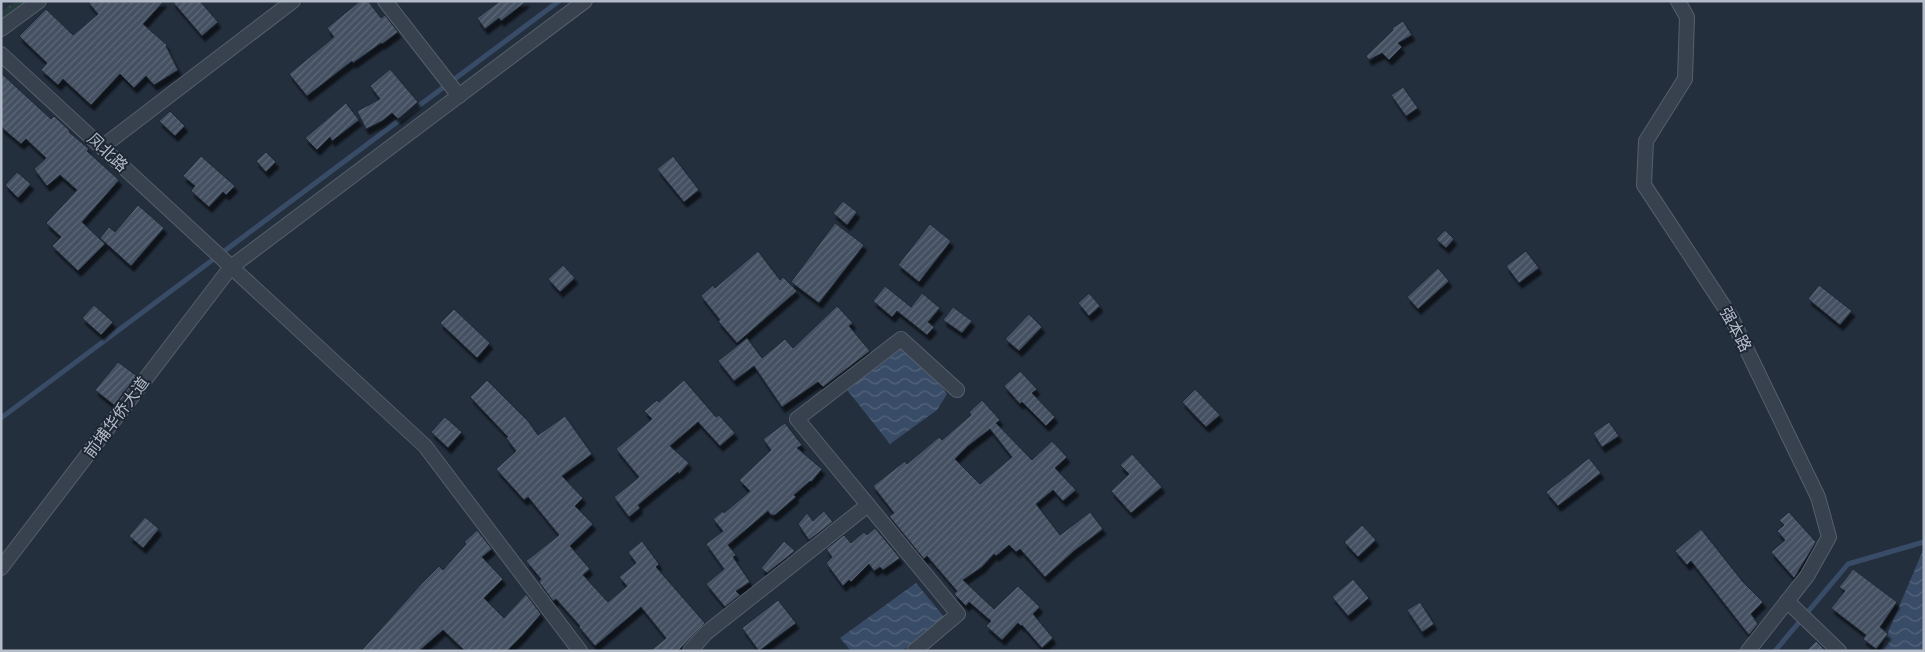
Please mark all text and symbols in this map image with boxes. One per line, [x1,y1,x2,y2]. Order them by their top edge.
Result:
street label: 凤北路 [84,129,132,176]
street label: 强本路 [1716,304,1755,355]
street label: 前埔华侨大道 [80,373,153,461]

